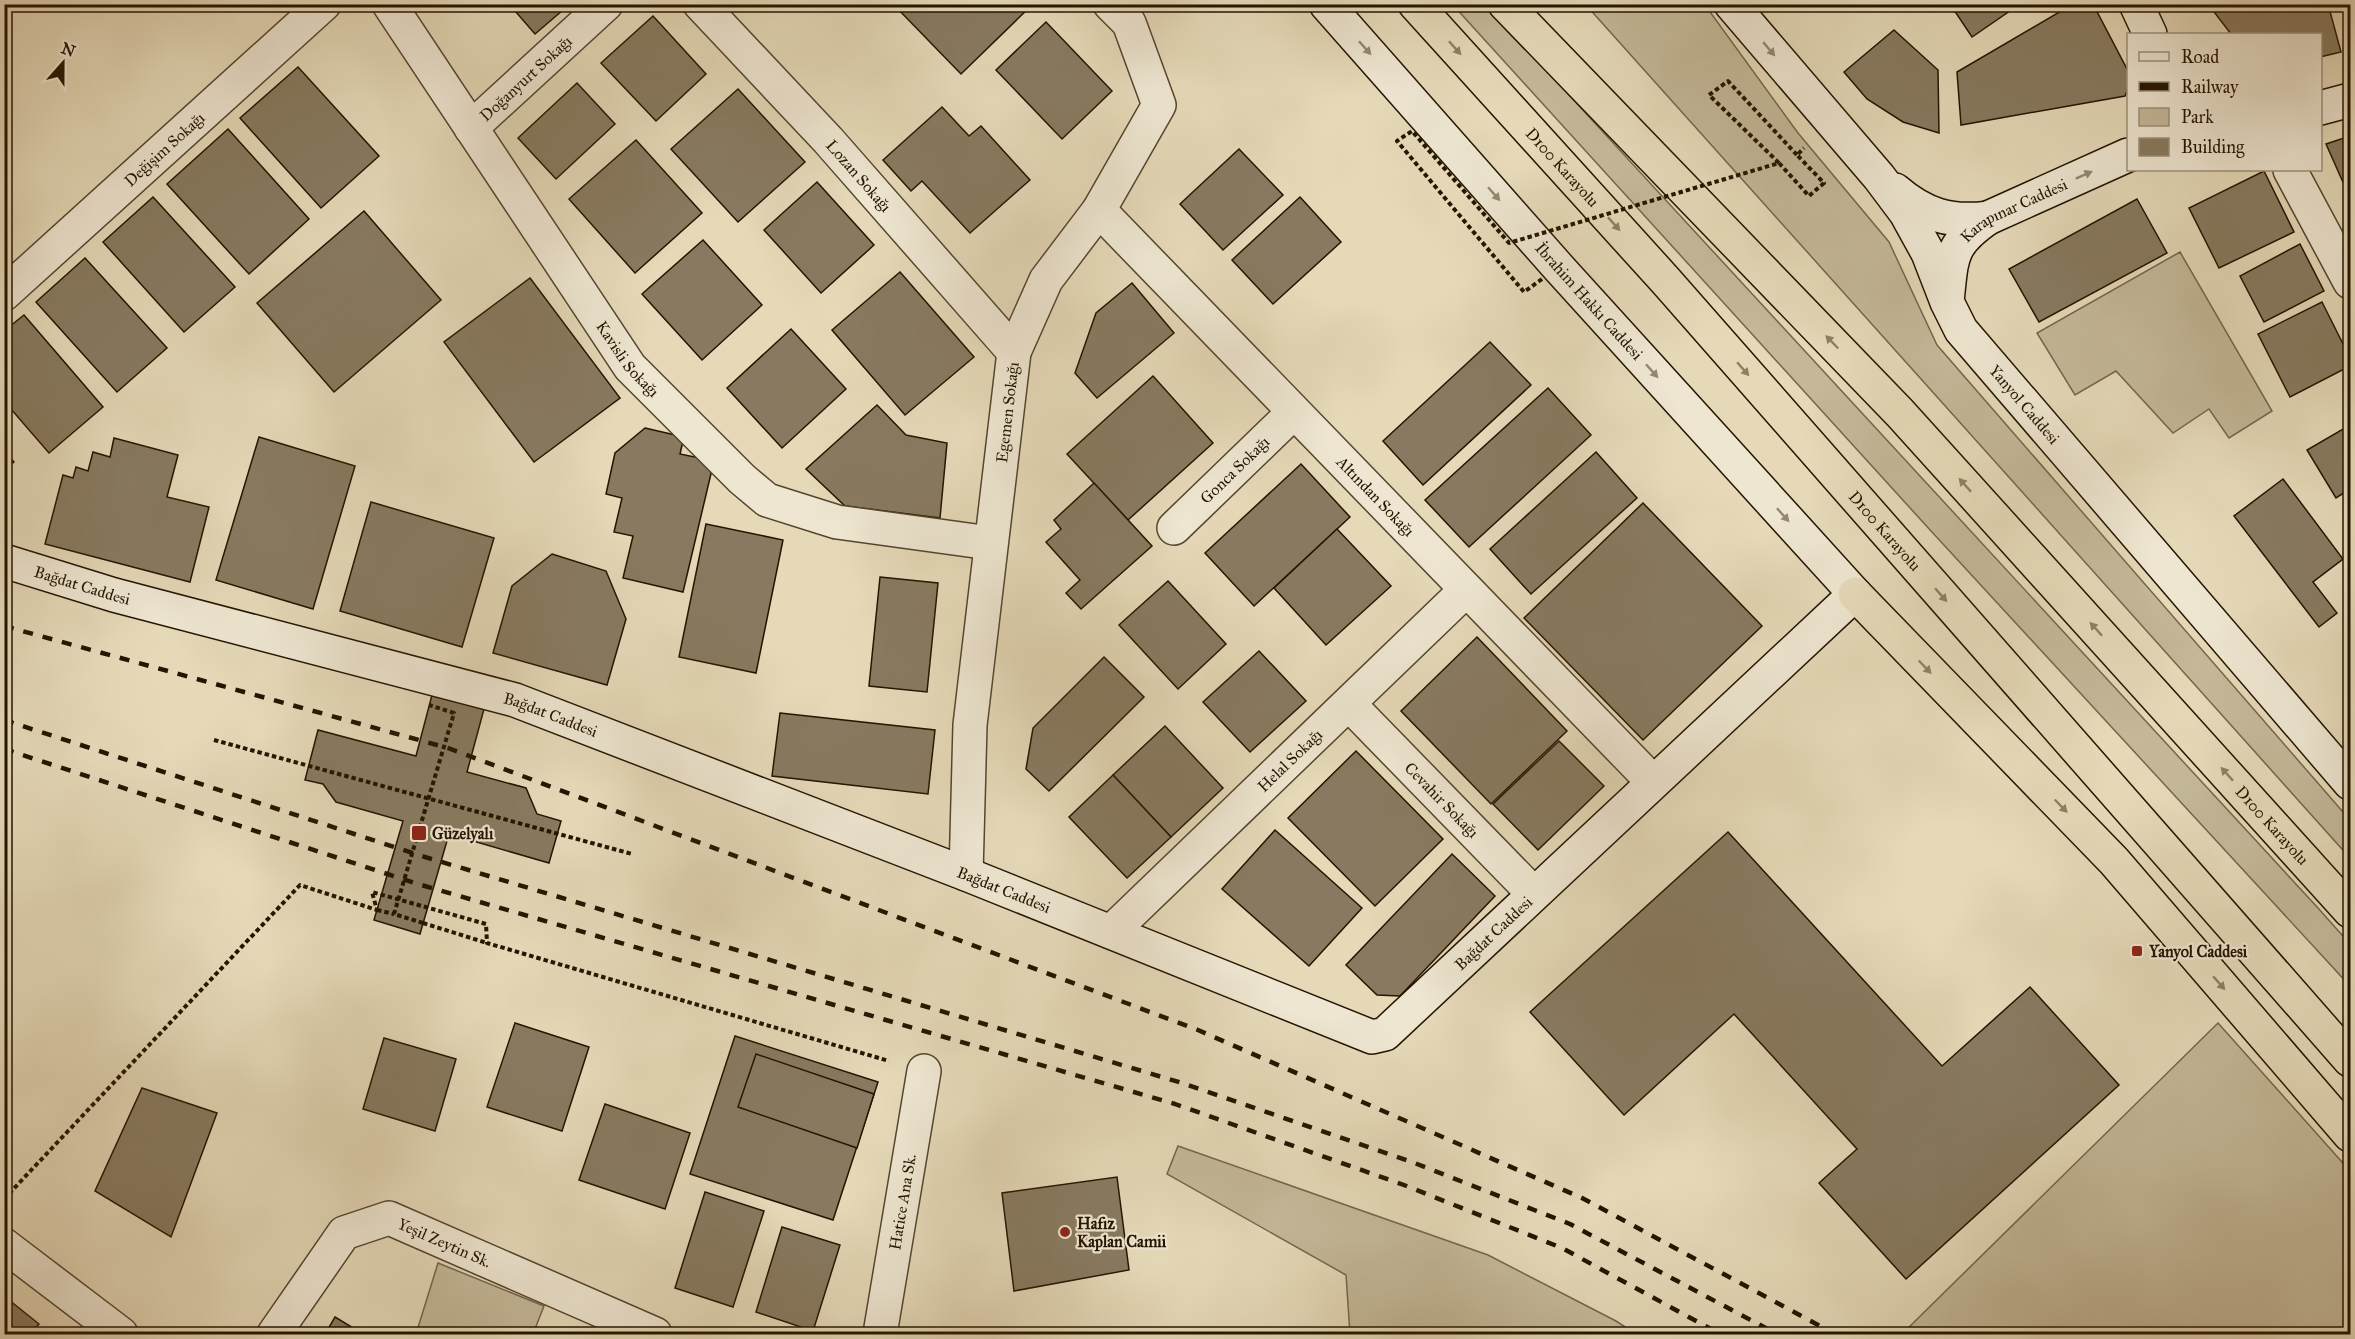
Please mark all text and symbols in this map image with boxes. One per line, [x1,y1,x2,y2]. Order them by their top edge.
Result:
street label: Doğanyurt Sokağı [476,31,576,125]
north arrow [33,33,93,93]
legend [2127,33,2322,171]
text: N [58,38,78,61]
one-way arrow [1358,40,1371,55]
one-way arrow [1448,40,1461,55]
one-way arrow [1762,41,1775,56]
text: Road [2181,46,2219,68]
text: Railway [2181,76,2239,98]
text: Park [2181,106,2214,128]
street label: Değişim Sokağı [120,107,209,190]
street label: D100 Karayolu [1522,124,1604,211]
street label: Lozan Sokağı [822,136,896,216]
text: Building [2181,136,2245,159]
one-way arrow [2075,170,2092,179]
street label: Karapınar Caddesi [1956,174,2071,246]
one-way arrow [1488,186,1501,202]
one-way arrow [1607,216,1621,231]
street label: İbrahim Hakkı Caddesi [1531,238,1648,364]
street label: Kavisli Sokağı [593,317,664,401]
one-way arrow [1825,336,1839,350]
street label: Egemen Sokağı [992,360,1023,464]
street label: Yanyol Caddesi [1986,361,2064,448]
one-way arrow [1736,362,1750,377]
one-way arrow [1645,363,1659,378]
street label: Gonca Sokağı [1196,431,1273,507]
street label: Altından Sokağı [1332,451,1419,540]
one-way arrow [1959,478,1972,493]
street label: D100 Karayolu [1845,487,1926,575]
one-way arrow [1776,507,1789,522]
street label: Bağdat Caddesi [32,561,133,609]
one-way arrow [1934,587,1947,602]
one-way arrow [2089,622,2103,637]
one-way arrow [1918,659,1932,674]
street label: Bağdat Caddesi [502,688,601,741]
street label: Helal Sokağı [1253,724,1326,795]
street label: Cevahir Sokağı [1401,758,1483,842]
one-way arrow [2221,767,2234,782]
street label: D100 Karayolu [2232,782,2313,869]
one-way arrow [2054,799,2068,814]
marker: Güzelyalı [410,824,428,842]
place label: Güzelyalı [432,824,494,844]
street label: Bağdat Caddesi [954,862,1054,917]
street label: Bağdat Caddesi [1450,891,1536,974]
place label: Yanyol Caddesi [2148,942,2248,962]
marker: Yanyol Caddesi [2130,944,2144,958]
one-way arrow [2212,975,2225,990]
street label: Hatice Ana Sk. [885,1152,919,1251]
street label: Yeşil Zeytin Sk. [395,1214,494,1271]
place label: Hafız Kaplan Camii [1077,1214,1167,1252]
marker: Hafız Kaplan Camii [1058,1225,1072,1239]

